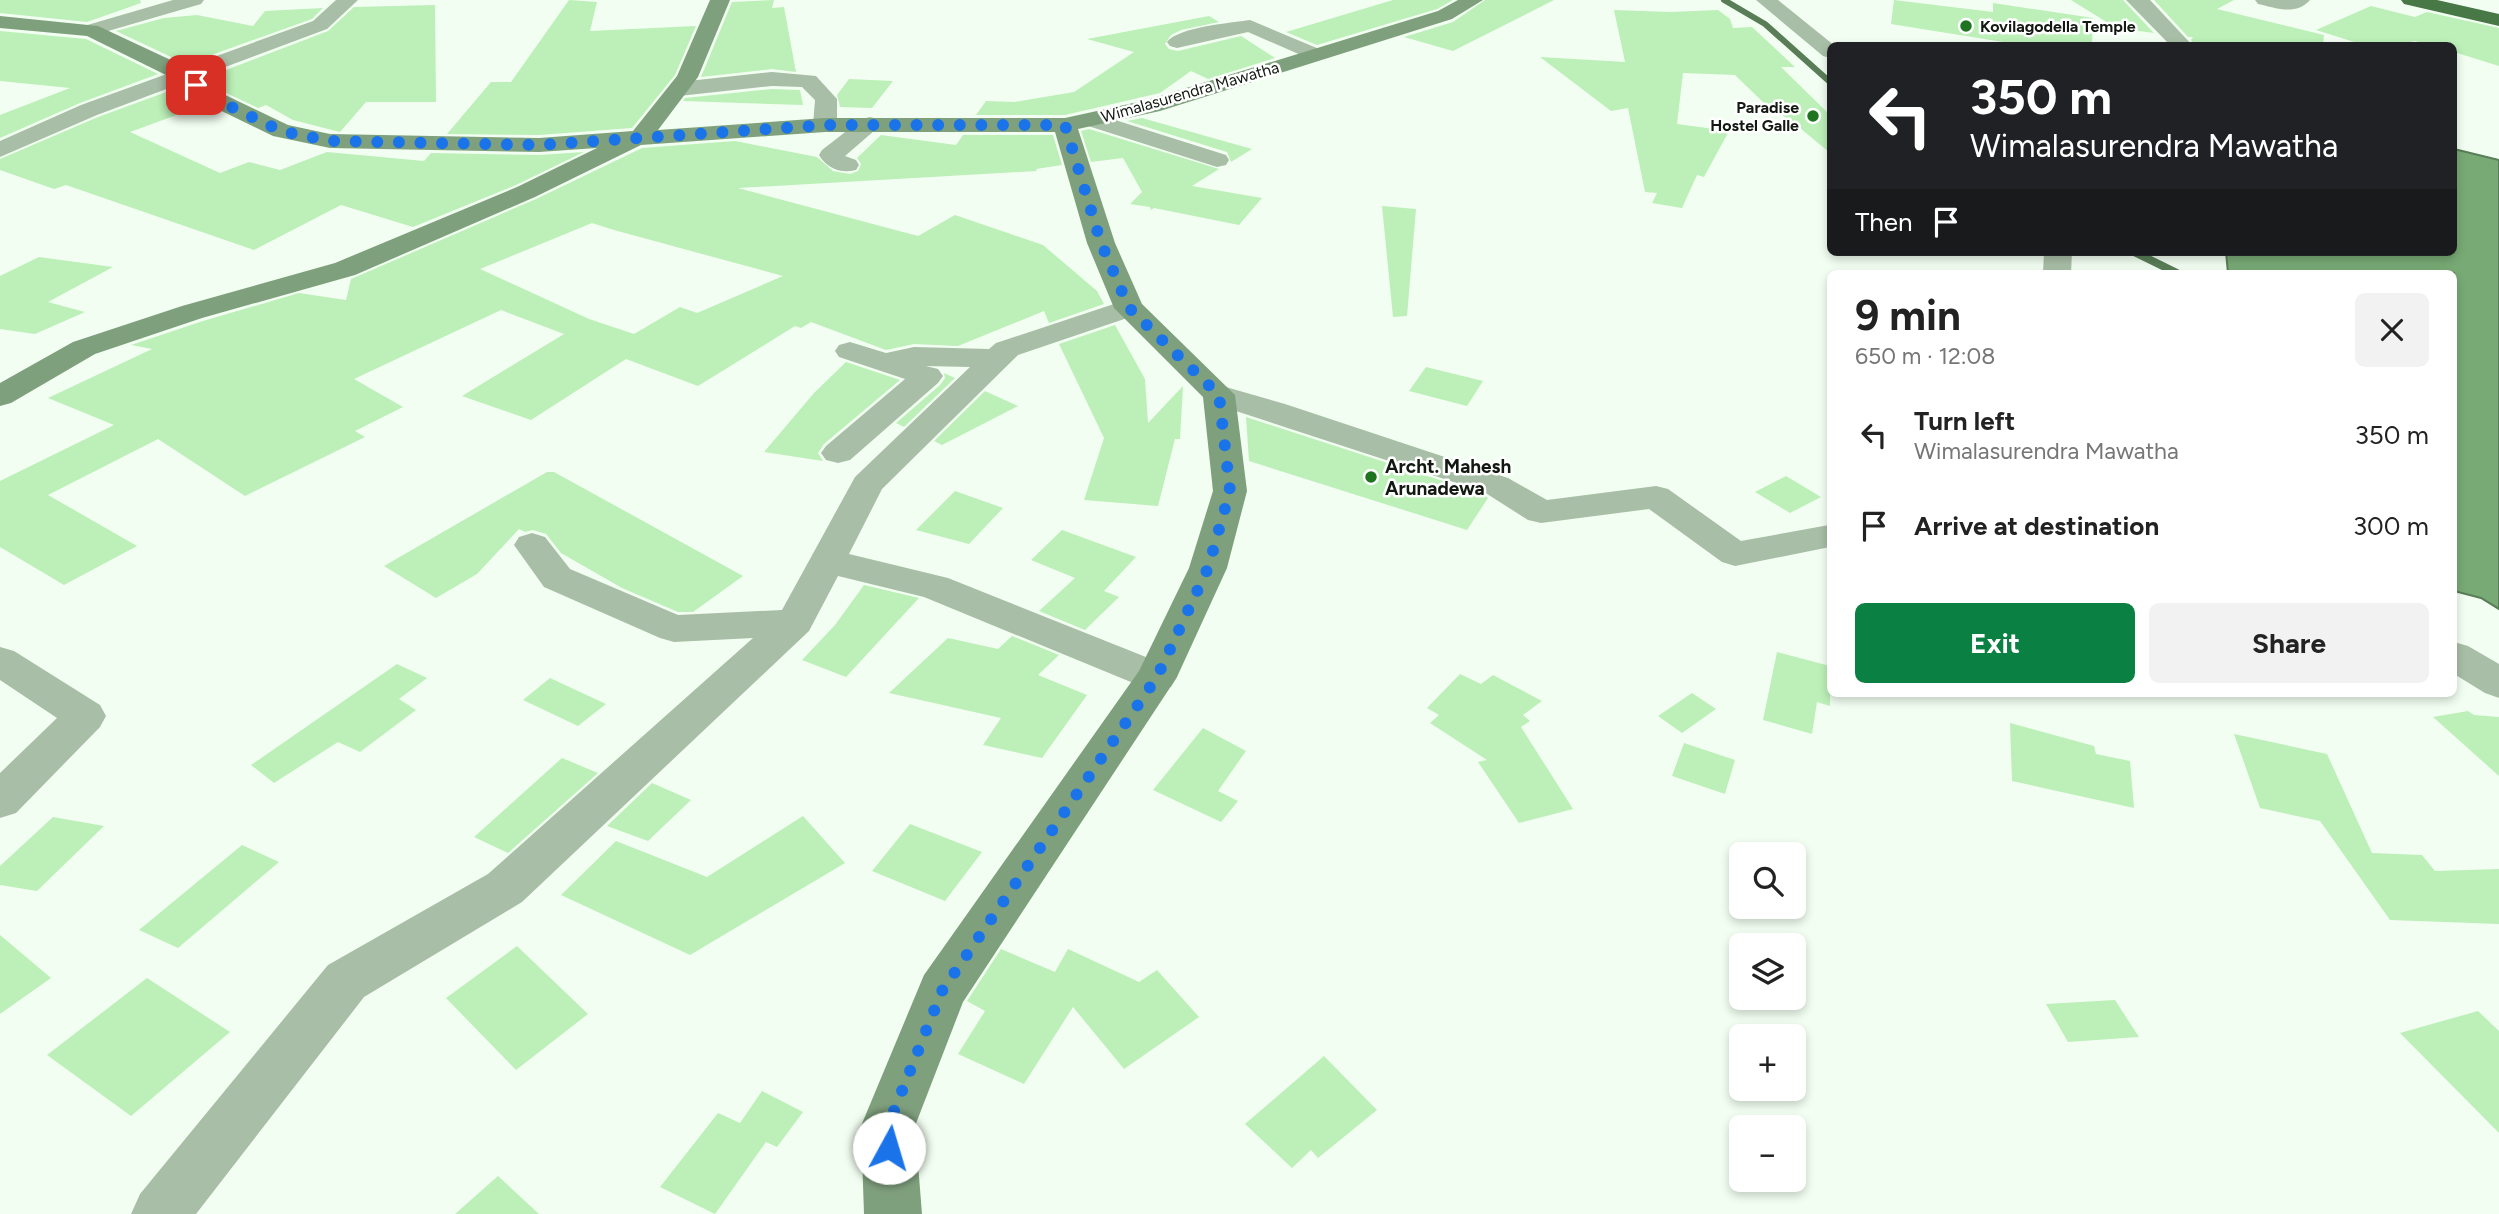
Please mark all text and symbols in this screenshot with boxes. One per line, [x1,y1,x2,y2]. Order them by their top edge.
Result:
place label: Kovilagodella Temple [1980,17,2136,36]
marker: Kovilagodella Temple [1958,18,1974,34]
pin [166,55,226,115]
street label: Wimalasurendra Mawatha [1099,57,1281,127]
icon: arrive [177,66,215,104]
text: 350 m [1970,67,2112,126]
icon: left [1855,70,1946,161]
place label: Paradise Hostel Galle [1710,98,1799,135]
marker: Paradise Hostel Galle [1805,108,1821,124]
text: Wimalasurendra Mawatha [1970,127,2338,165]
icon: arrive [1927,203,1965,241]
text: Then [1855,206,1913,238]
text: 9 min [1855,290,1961,341]
button: close [2355,293,2429,367]
text: 650 m · 12:08 [1855,342,1995,370]
text: Turn left [1914,405,2015,437]
icon: left [1855,416,1893,454]
text: 350 m [2355,419,2429,451]
text: Wimalasurendra Mawatha [1914,437,2179,465]
place label: Archt. Mahesh Arunadewa [1385,455,1511,500]
marker: Archt. Mahesh Arunadewa [1363,469,1379,485]
icon: arrive [1855,507,1893,545]
text: Arrive at destination [1914,510,2159,542]
text: 300 m [2353,510,2429,542]
button: Exit [1855,603,2135,683]
button: Share [2149,603,2429,683]
map controls [1729,842,1806,1192]
button: search [1729,842,1806,919]
button: layers [1729,933,1806,1010]
button: + [1729,1024,1806,1101]
position arrow [852,1111,926,1185]
button: − [1729,1115,1806,1192]

